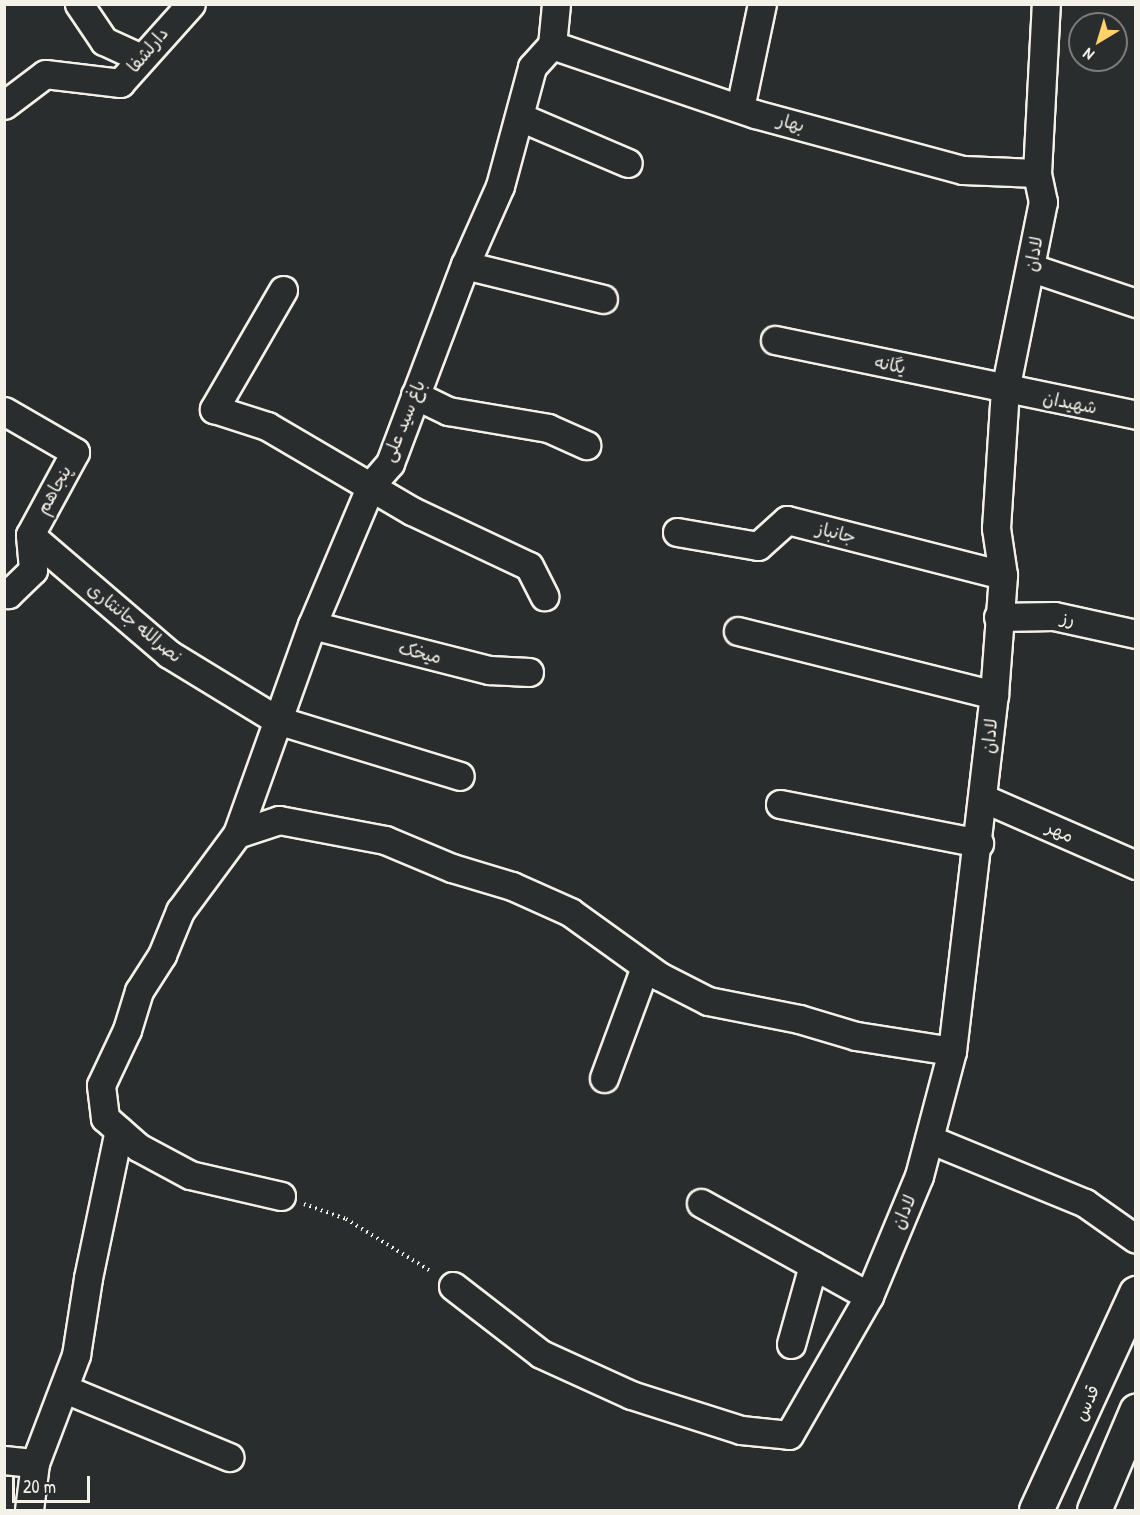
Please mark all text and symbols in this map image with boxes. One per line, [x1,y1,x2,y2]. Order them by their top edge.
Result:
north arrow [1068,12,1128,72]
street label: دارلشفا [123,23,173,77]
text: N [1078,43,1098,66]
street label: بهار [775,109,807,137]
street label: لادان [1020,235,1048,273]
street label: یگانه [872,351,908,379]
street label: باغ سید علی [378,377,430,465]
street label: شهیدان [1041,387,1099,419]
street label: پنجاهم [32,462,76,518]
street label: جانباز [814,518,858,548]
street label: نصرالله جاننثاری [83,578,187,668]
street label: رز [1059,607,1077,631]
street label: میخک [396,637,444,669]
street label: لادان [978,717,1002,755]
street label: مهر [1043,817,1077,847]
street label: لادان [887,1191,921,1233]
street label: قدس [1070,1382,1104,1424]
scale bar [15,1464,93,1502]
text: 20 m [23,1474,56,1499]

